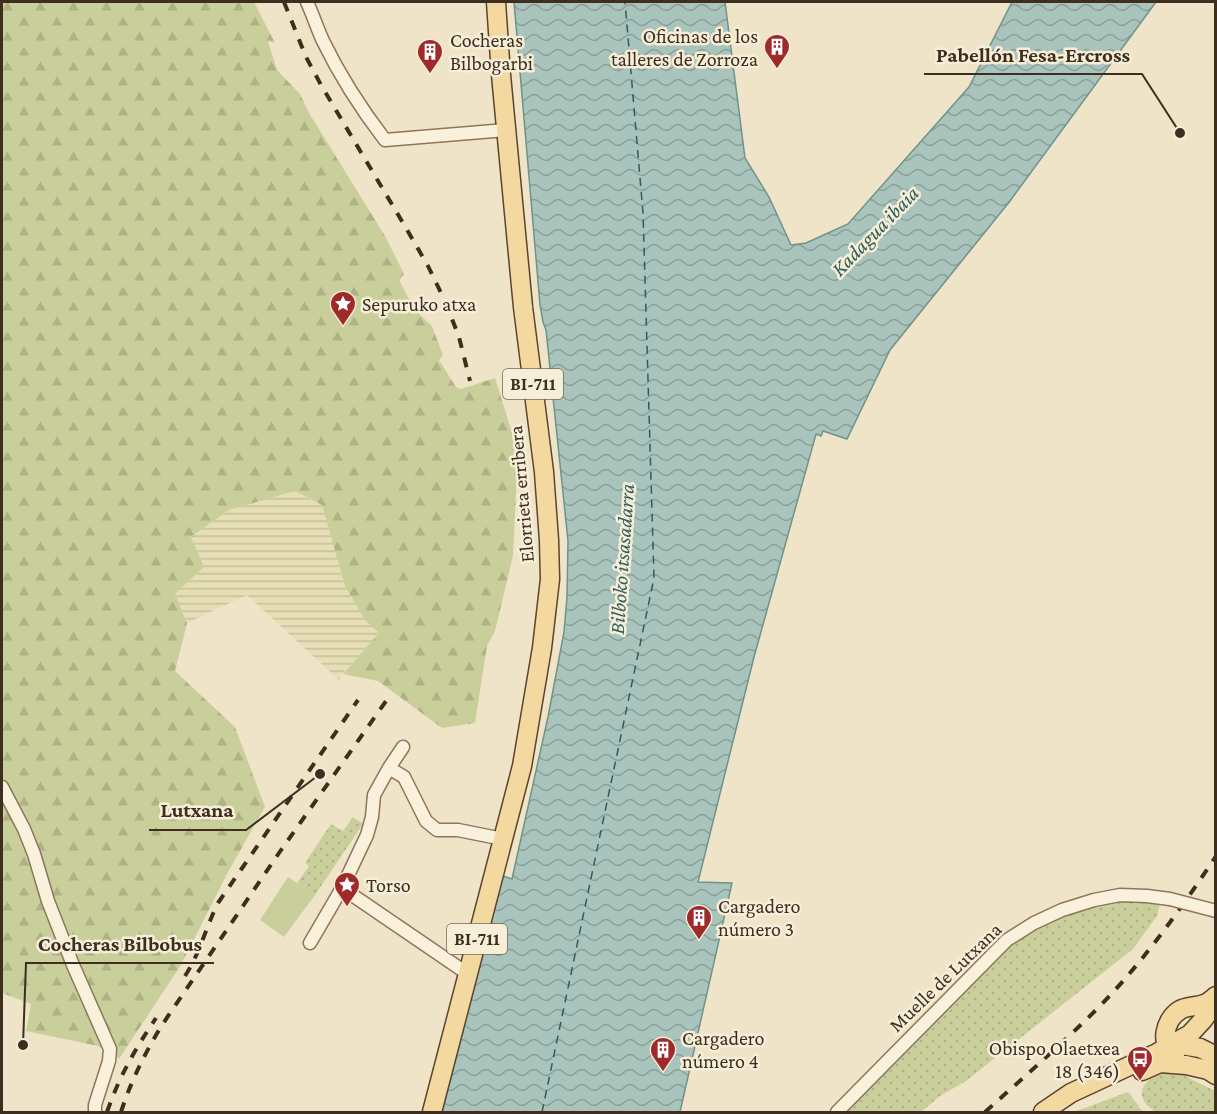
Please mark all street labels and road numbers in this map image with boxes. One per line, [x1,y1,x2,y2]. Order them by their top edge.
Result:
road number: BI-711 [503,369,563,399]
street label: Elorrieta erribera [504,425,538,563]
street label: Muelle de Lutxana [884,918,1006,1036]
road number: BI-711 [447,924,507,954]

